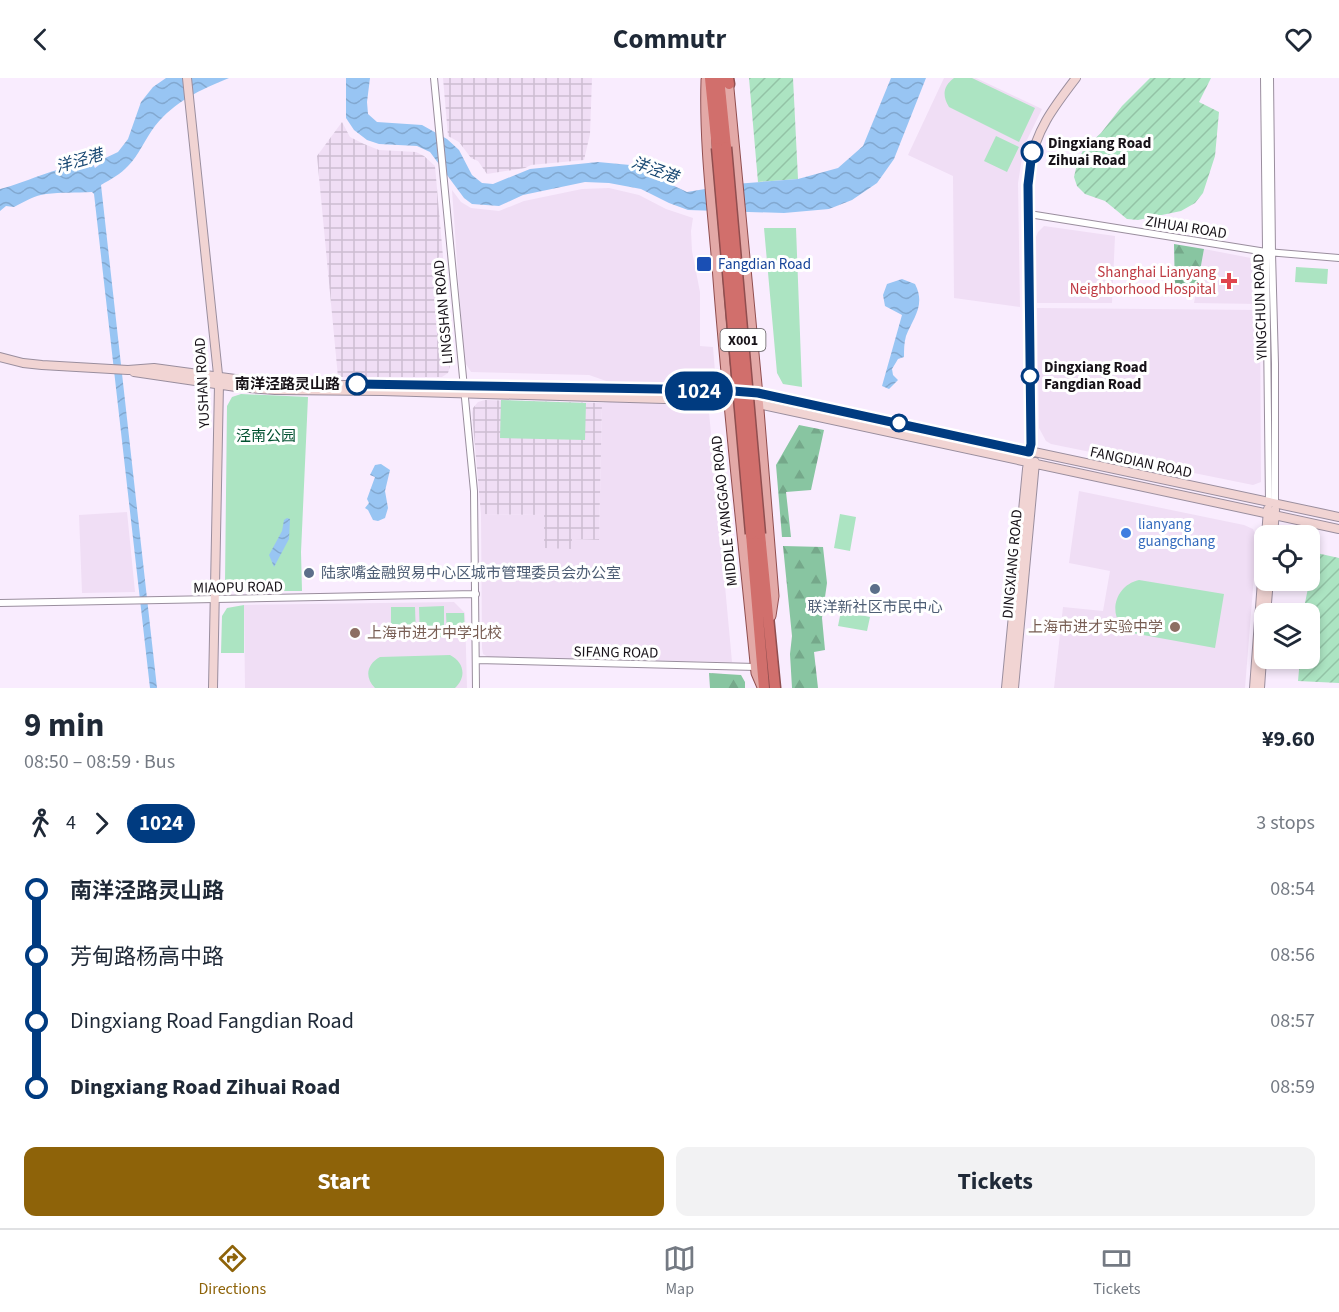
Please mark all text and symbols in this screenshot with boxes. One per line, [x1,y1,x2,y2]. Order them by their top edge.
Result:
text: Commutr [613,20,726,59]
icon: back [24,23,57,56]
icon: heart [1282,23,1315,56]
place label: Dingxiang Road Zihuai Road [1048,133,1151,171]
marker: Dingxiang Road Zihuai Road [1021,141,1043,163]
water label: 洋泾港 [53,143,107,178]
water label: 洋泾港 [628,151,683,189]
street label: ZIHUAI ROAD [1144,211,1228,244]
street label: YINGCHUN ROAD [1248,253,1273,362]
place label: Fangdian Road [718,254,811,275]
marker: Fangdian Road [695,255,713,273]
street label: LINGSHAN ROAD [428,259,459,365]
place label: Shanghai Lianyang Neighborhood Hospital [1070,262,1216,300]
marker: Shanghai Lianyang Neighborhood Hospital [1220,272,1238,290]
road number: X001 [720,329,766,351]
street label: YUSHAN ROAD [190,337,215,430]
place label: Dingxiang Road Fangdian Road [1044,357,1147,395]
marker: Dingxiang Road Fangdian Road [1021,367,1039,385]
line badge: 1024 [657,372,741,410]
marker: 南洋泾路灵山路 [346,373,368,395]
place label: 南洋泾路灵山路 [235,374,340,395]
text: 1024 [677,376,721,406]
unlabelled marker [890,414,908,432]
park label: 泾南公园 [236,426,296,447]
street label: MIDDLE YANGGAO ROAD [706,435,743,587]
street label: FANGDIAN ROAD [1088,441,1194,484]
street label: DINGXIANG ROAD [997,509,1028,620]
place label: lianyang guangchang [1138,514,1216,552]
map controls [1254,525,1320,669]
button: locate [1254,525,1320,591]
marker: lianyang guangchang [1119,526,1133,540]
place label: 陆家嘴金融贸易中心区城市管理委员会办公室 [321,563,621,584]
marker: 陆家嘴金融贸易中心区城市管理委员会办公室 [302,566,316,580]
street label: MIAOPU ROAD [193,576,283,599]
marker: 联洋新社区市民中心 [868,582,882,596]
place label: 联洋新社区市民中心 [807,597,943,618]
button: layers [1254,603,1320,669]
place label: 上海市进才实验中学 [1028,617,1163,638]
marker: 上海市进才实验中学 [1168,620,1182,634]
place label: 上海市进才中学北校 [367,623,502,644]
marker: 上海市进才中学北校 [348,626,362,640]
street label: SIFANG ROAD [574,641,658,664]
text: 9 min [24,702,104,749]
text: ¥9.60 [1262,723,1315,755]
text: 08:50 – 08:59 · Bus [24,748,175,776]
icon: walk [24,807,57,840]
icon: forward [85,807,118,840]
text: 1024 [139,808,183,838]
text: 4 [66,809,76,837]
text: 3 stops [1256,809,1315,837]
text: 南洋泾路灵山路 [70,875,224,907]
text: 08:54 [1270,875,1315,903]
text: 芳甸路杨高中路 [70,941,224,973]
text: 08:56 [1270,941,1315,969]
text: Dingxiang Road Fangdian Road [70,1005,354,1037]
text: 08:57 [1270,1007,1315,1035]
text: Dingxiang Road Zihuai Road [70,1071,340,1103]
text: 08:59 [1270,1073,1315,1101]
button: Start [24,1147,664,1216]
button: Tickets [676,1147,1315,1216]
tab: Directions [199,1242,266,1300]
tab: Map [663,1242,696,1300]
tab: Tickets [1093,1242,1140,1300]

